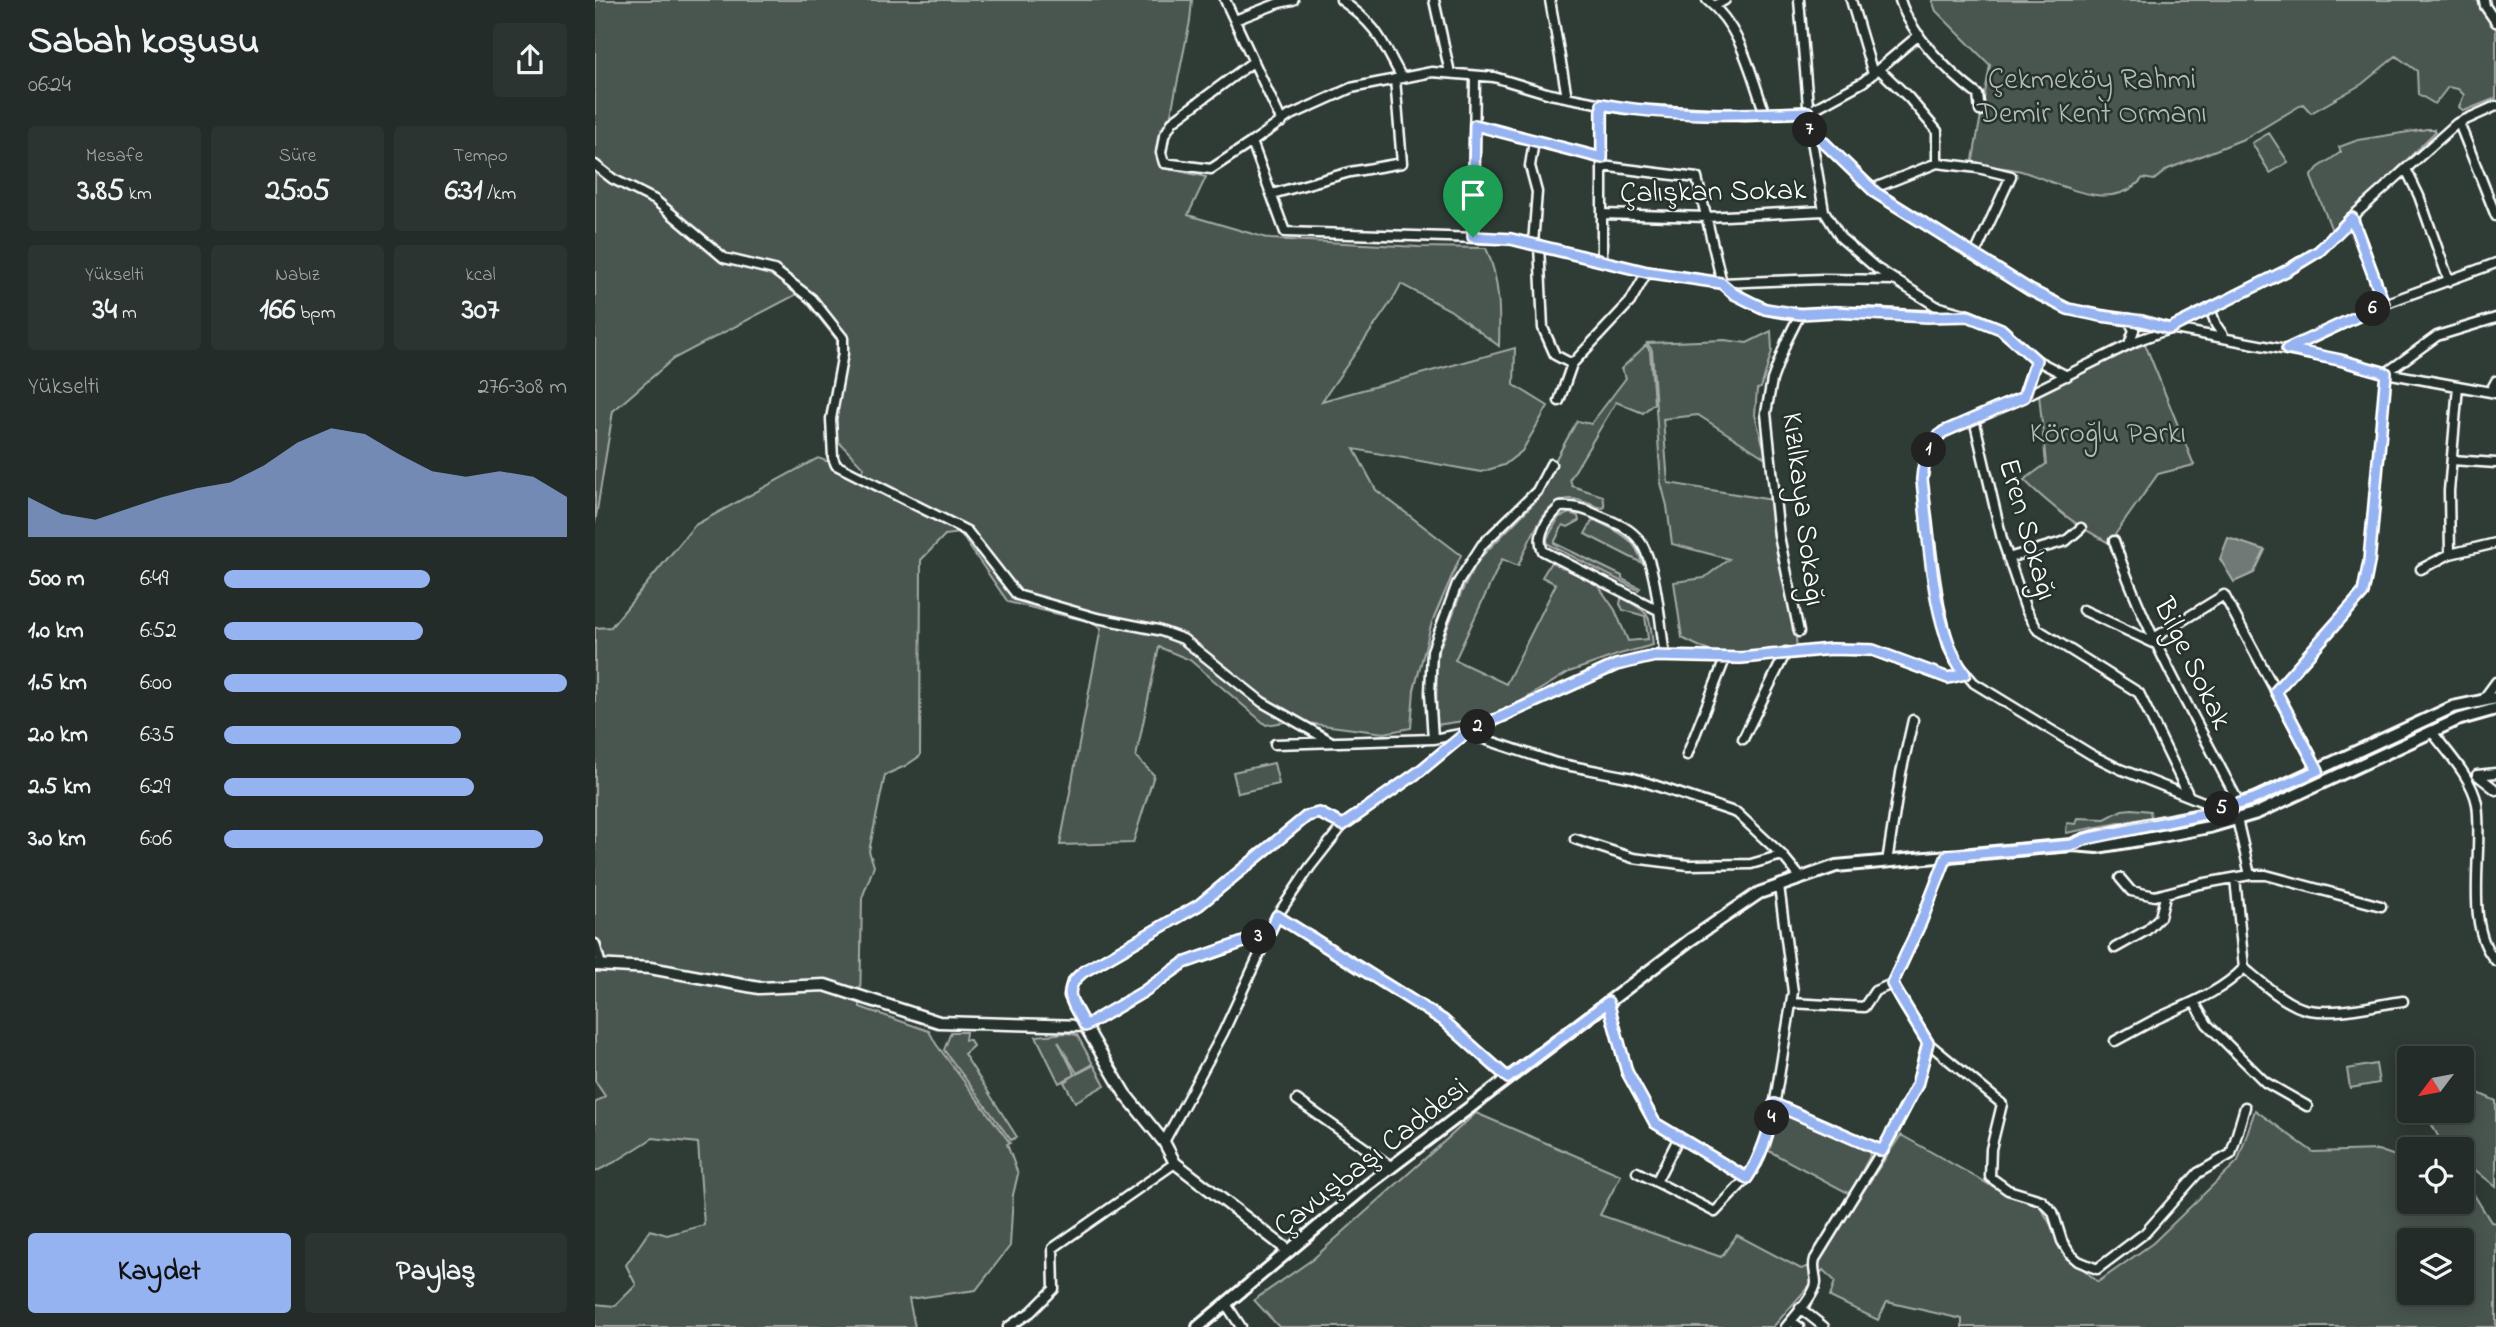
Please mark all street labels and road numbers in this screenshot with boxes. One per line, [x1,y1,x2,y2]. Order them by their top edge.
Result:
street label: Çalışkan Sokak [1619,169,1808,217]
street label: Kızılkaya Sokağı [1768,410,1836,609]
street label: Eren Sokağı [1985,454,2067,606]
street label: Bilge Sokak [2140,590,2242,738]
street label: Çavuşbaşı Caddesi [1265,1068,1479,1249]

